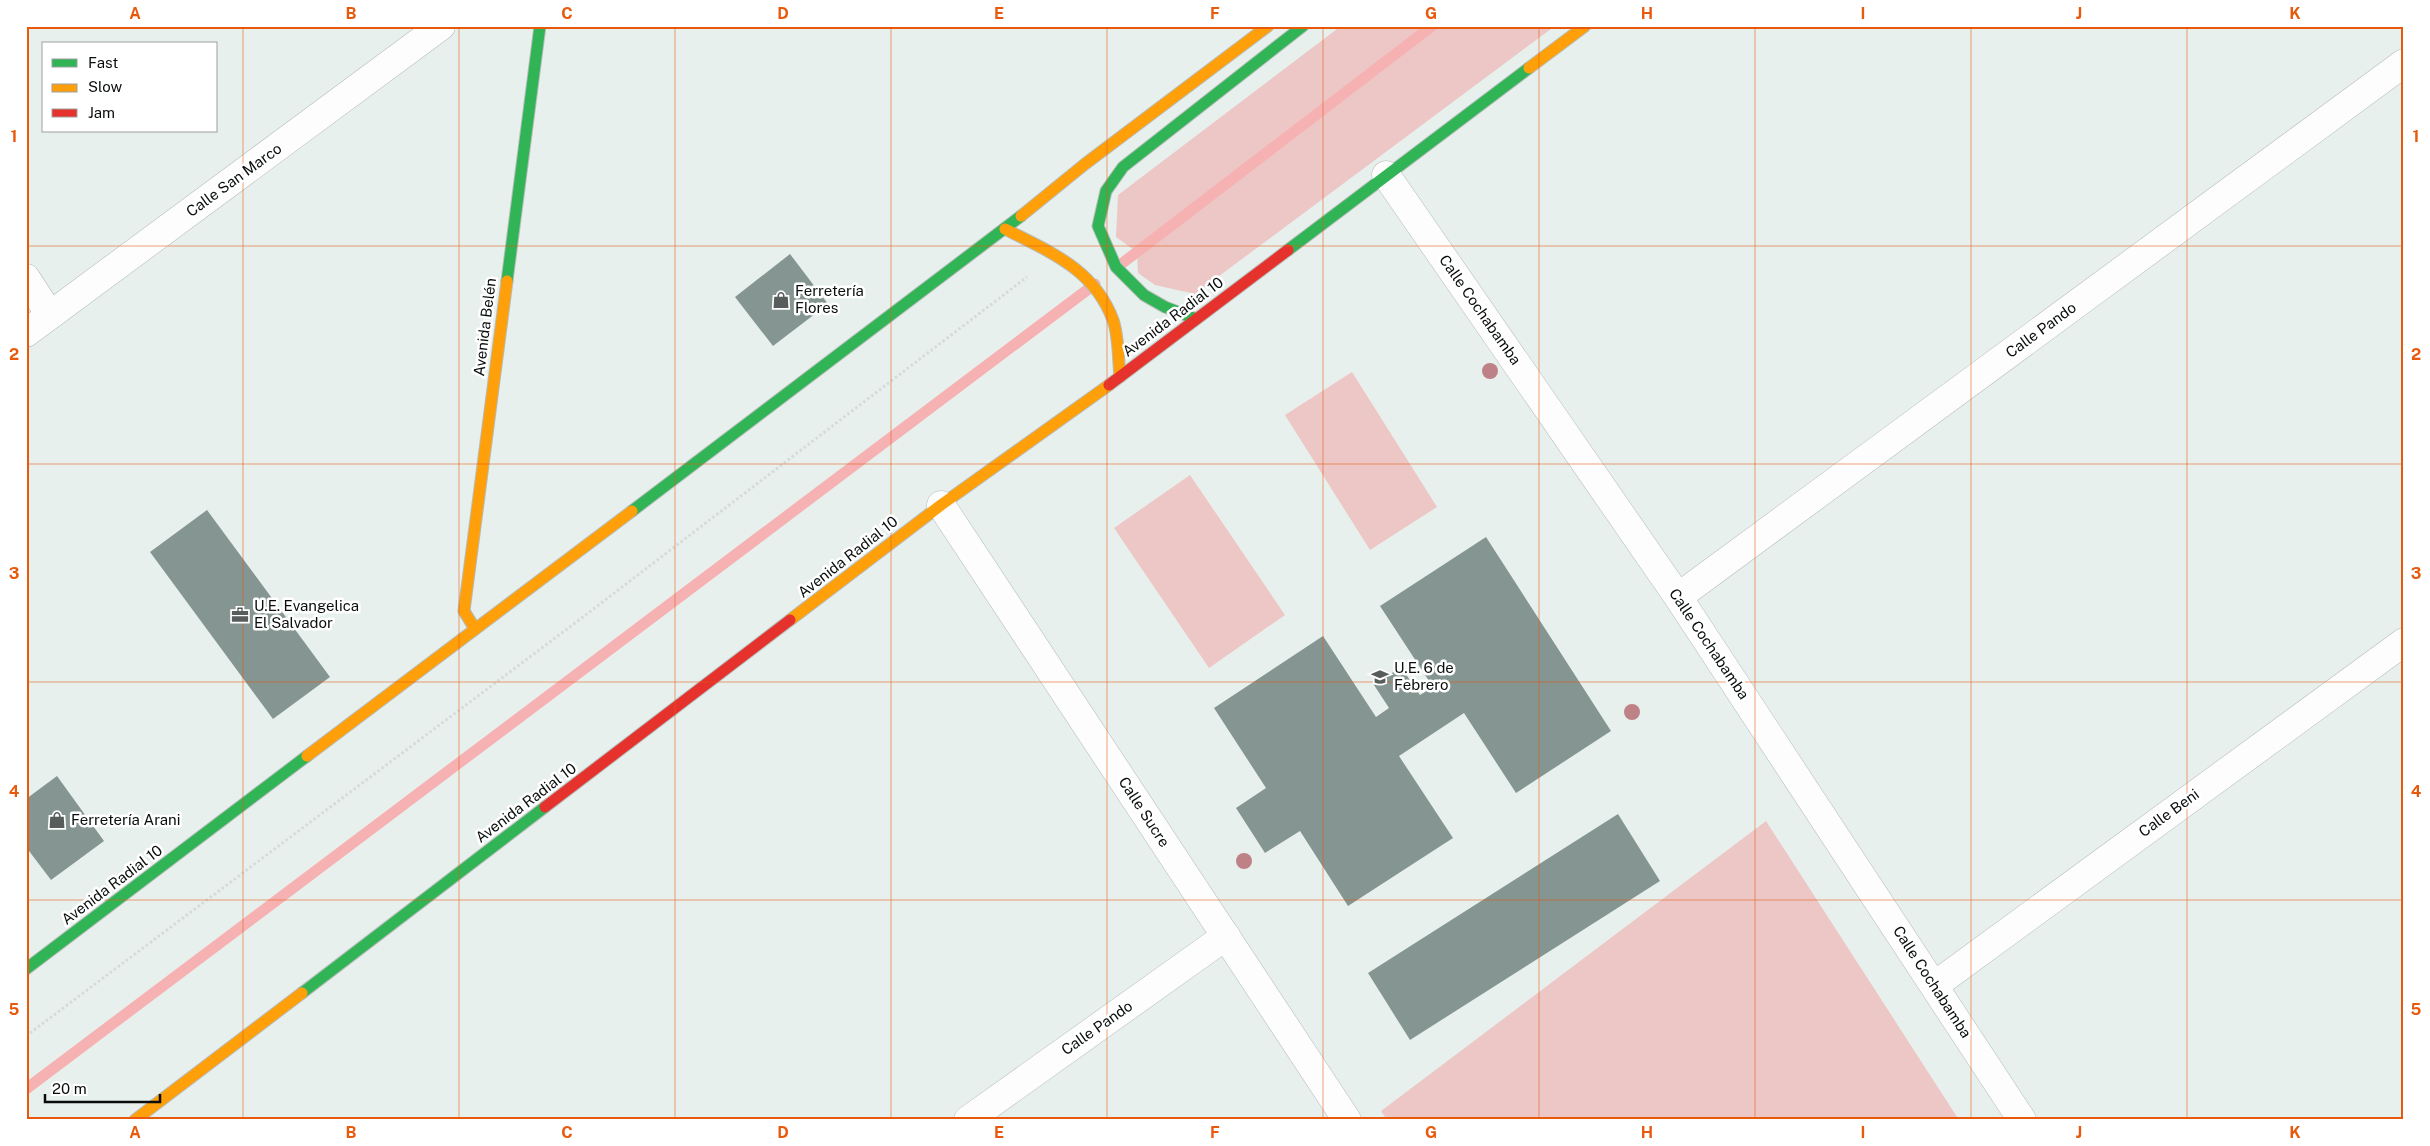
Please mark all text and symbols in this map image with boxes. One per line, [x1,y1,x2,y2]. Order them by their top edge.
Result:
text: A [129,4,141,23]
text: B [346,4,357,23]
text: C [561,4,573,23]
text: D [777,4,789,23]
text: E [994,4,1004,23]
text: F [1210,4,1220,23]
text: G [1425,4,1437,23]
text: H [1641,4,1653,23]
text: I [1861,4,1865,23]
text: J [2076,4,2082,23]
text: K [2289,4,2301,23]
legend [42,42,218,132]
text: Fast [88,54,118,71]
text: Slow [88,78,123,95]
text: Jam [88,104,115,121]
text: 1 [11,127,17,146]
text: 1 [2413,127,2419,146]
street label: Calle San Marco [183,139,285,220]
street label: Calle Cochabamba [1436,252,1525,368]
street label: Avenida Radial 10 [1119,273,1226,360]
street label: Avenida Belén [470,277,499,377]
place label: Ferretería Flores [795,282,864,316]
shop icon: Ferretería Flores [771,290,791,310]
street label: Calle Pando [2002,298,2079,361]
text: 2 [9,345,19,364]
text: 2 [2411,345,2421,364]
street label: Avenida Radial 10 [794,512,901,601]
text: 3 [9,564,19,583]
text: 3 [2411,564,2421,583]
street label: Calle Cochabamba [1666,585,1753,702]
place label: U.E. Evangelica El Salvador [254,597,359,631]
office icon: U.E. Evangelica El Salvador [230,605,250,625]
place label: U.E. 6 de Febrero [1394,659,1454,693]
school or university icon: U.E. 6 de Febrero [1370,667,1390,687]
street label: Avenida Radial 10 [472,759,579,846]
street label: Calle Sucre [1115,774,1173,850]
text: 4 [9,782,20,801]
text: 4 [2411,782,2422,801]
street label: Calle Beni [2135,785,2202,840]
shop icon: Ferretería Arani [47,810,67,830]
place label: Ferretería Arani [71,811,180,828]
street label: Avenida Radial 10 [58,841,165,928]
street label: Calle Cochabamba [1890,923,1975,1041]
street label: Calle Pando [1058,997,1136,1058]
text: 5 [9,1000,20,1019]
text: 5 [2411,1000,2422,1019]
scale bar [45,1071,160,1103]
text: 20 m [52,1080,87,1097]
text: A [129,1123,141,1142]
text: B [346,1123,357,1142]
text: C [561,1123,573,1142]
text: D [777,1123,789,1142]
text: E [994,1123,1004,1142]
text: F [1210,1123,1220,1142]
text: G [1425,1123,1437,1142]
text: H [1641,1123,1653,1142]
text: I [1861,1123,1865,1142]
text: J [2076,1123,2082,1142]
text: K [2289,1123,2301,1142]

